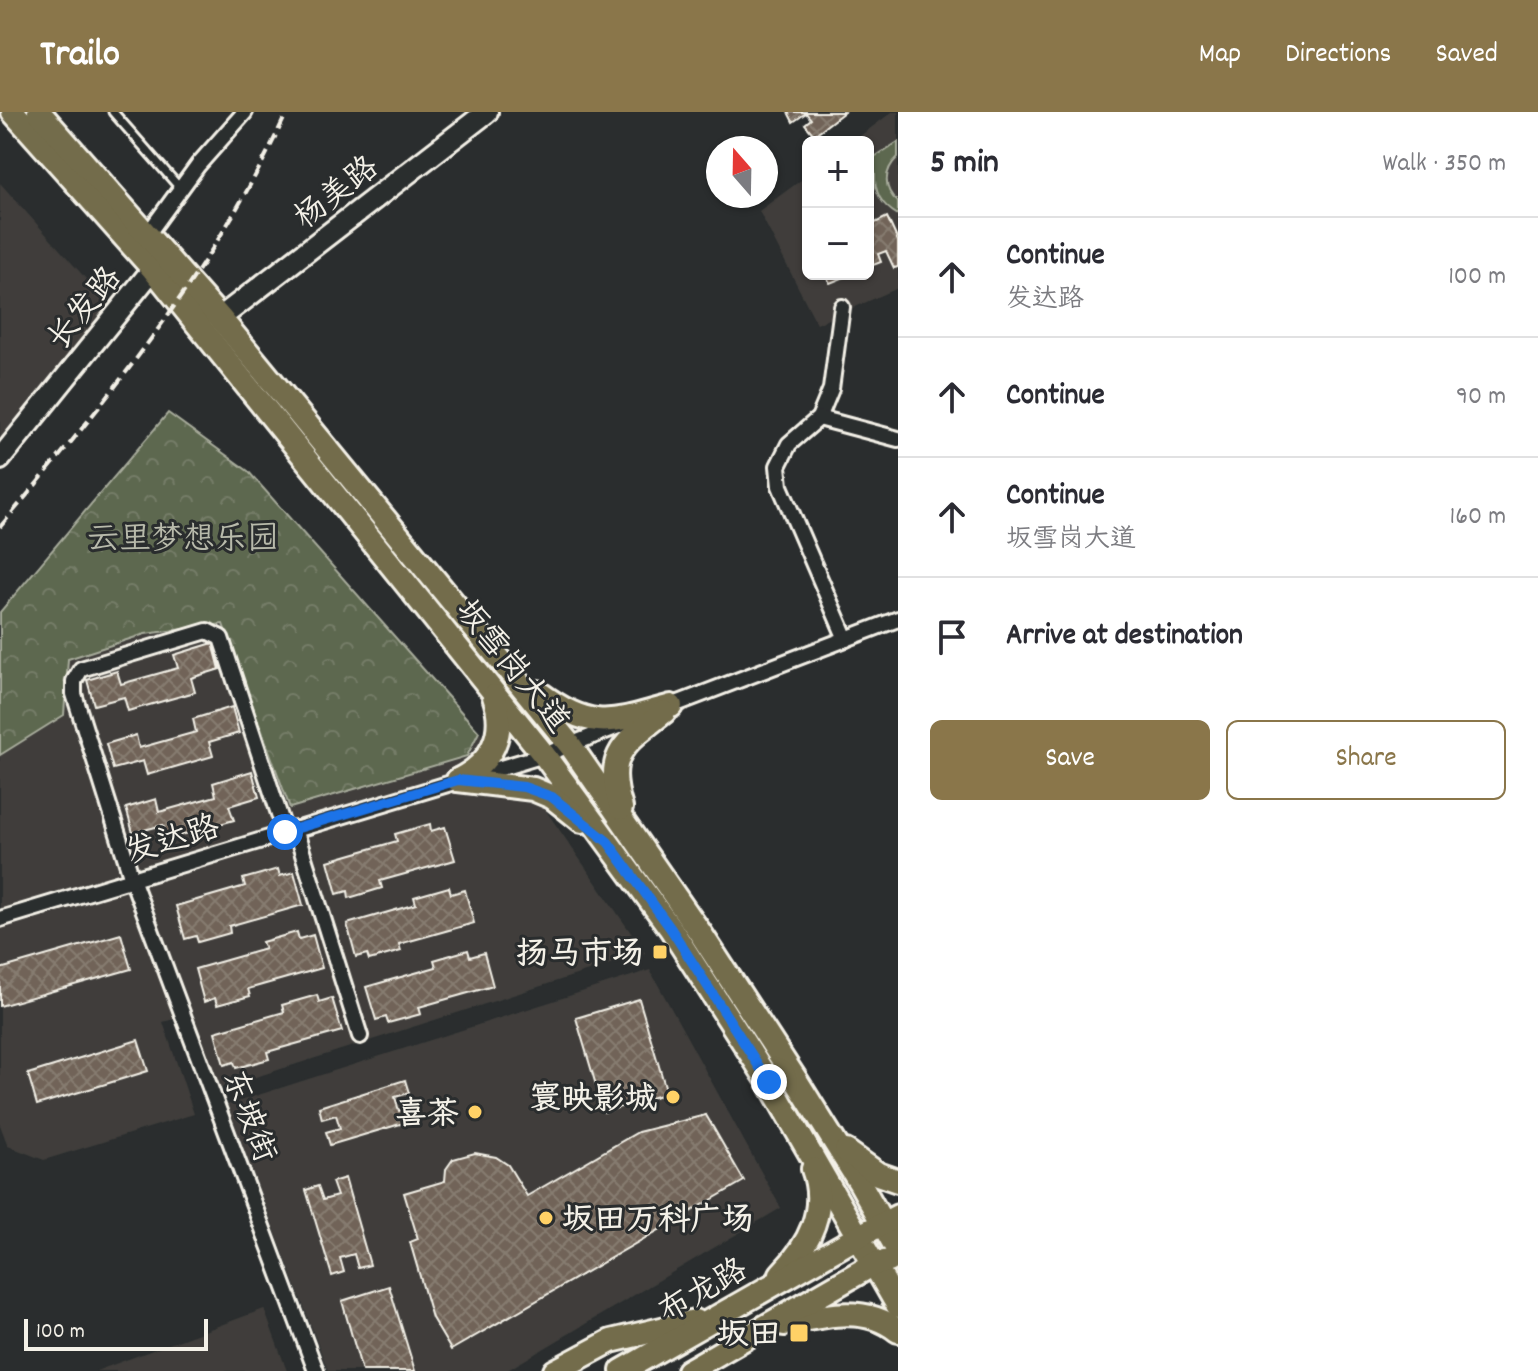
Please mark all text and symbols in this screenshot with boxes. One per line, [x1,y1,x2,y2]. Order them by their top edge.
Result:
text: Trailo [40,29,120,84]
text: Map [1199,36,1241,76]
text: Directions [1285,36,1391,76]
text: Saved [1435,36,1498,76]
north arrow [706,136,778,208]
map controls [802,136,874,280]
button: + [802,136,874,208]
text: 5 min [930,140,999,189]
text: Walk · 350 m [1383,146,1506,183]
street label: 杨美路 [286,147,390,243]
button: − [802,208,874,280]
text: Continue [1006,236,1105,279]
icon: ahead [930,255,974,299]
street label: 长发路 [39,258,135,362]
text: 100 m [1448,259,1506,296]
text: 发达路 [1006,282,1084,319]
icon: ahead [930,375,974,419]
text: Continue [1006,376,1105,419]
text: 90 m [1456,379,1506,416]
text: Continue [1006,476,1105,519]
icon: ahead [930,495,974,539]
text: 160 m [1450,499,1506,536]
park label: 云里梦想乐园 [87,519,279,565]
text: 坂雪岗大道 [1006,522,1136,559]
street label: 坂雪岗大道 [442,591,578,745]
icon: arrive [930,615,974,659]
text: Arrive at destination [1006,616,1243,659]
button: Save [930,720,1210,800]
button: Share [1226,720,1506,800]
street label: 发达路 [121,807,226,879]
route start [267,814,303,850]
place label: 扬马市场 [516,934,644,980]
marker: 扬马市场 [651,943,669,961]
street label: 东坡街 [208,1064,285,1170]
route end [751,1064,787,1100]
place label: 寰映影城 [529,1079,657,1125]
marker: 寰映影城 [664,1088,682,1106]
place label: 喜茶 [395,1094,459,1140]
marker: 喜茶 [466,1103,484,1121]
place label: 坂田万科广场 [562,1200,754,1246]
marker: 坂田万科广场 [537,1209,555,1227]
street label: 布龙路 [651,1249,758,1337]
scale bar [24,1315,208,1351]
place label: 坂田 [717,1315,781,1361]
text: 100 m [36,1317,85,1348]
marker: 坂田 [788,1322,810,1344]

